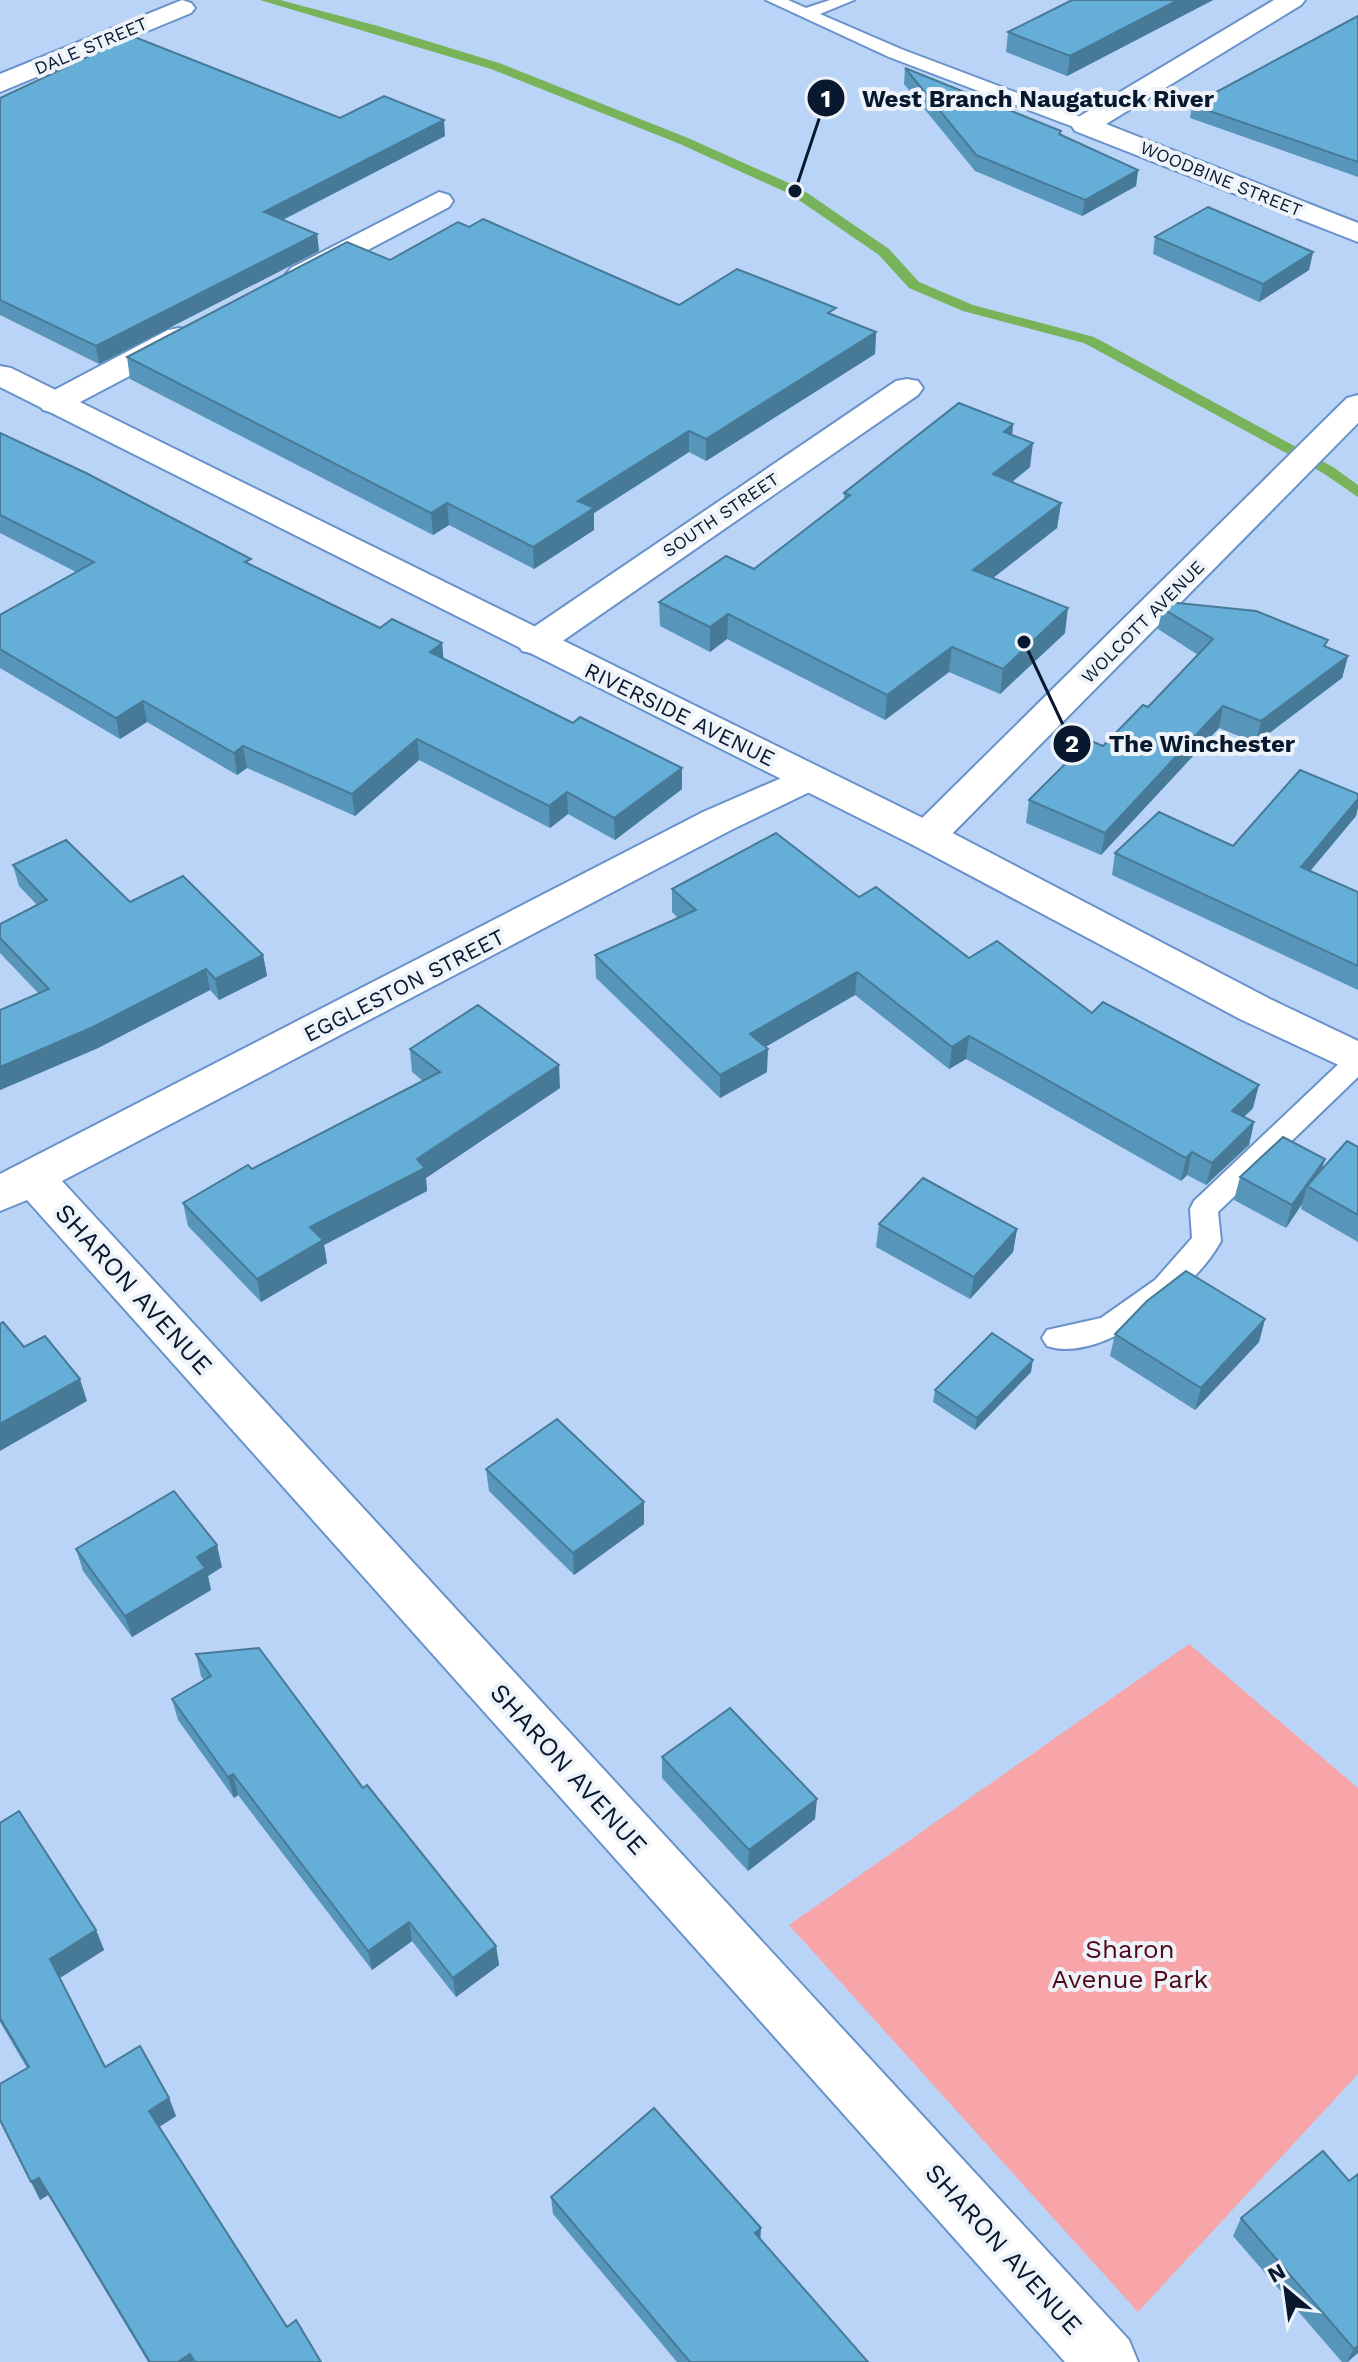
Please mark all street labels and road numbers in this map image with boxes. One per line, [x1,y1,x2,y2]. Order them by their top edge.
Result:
street label: DALE STREET [31,12,150,79]
street label: WOODBINE STREET [1137,136,1305,221]
street label: SOUTH STREET [659,468,783,561]
street label: WOLCOTT AVENUE [1077,556,1208,687]
street label: RIVERSIDE AVENUE [581,658,779,771]
street label: EGGLESTON STREET [300,924,509,1047]
street label: SHARON AVENUE [49,1197,219,1381]
street label: SHARON AVENUE [484,1677,654,1861]
street label: SHARON AVENUE [919,2157,1089,2341]

